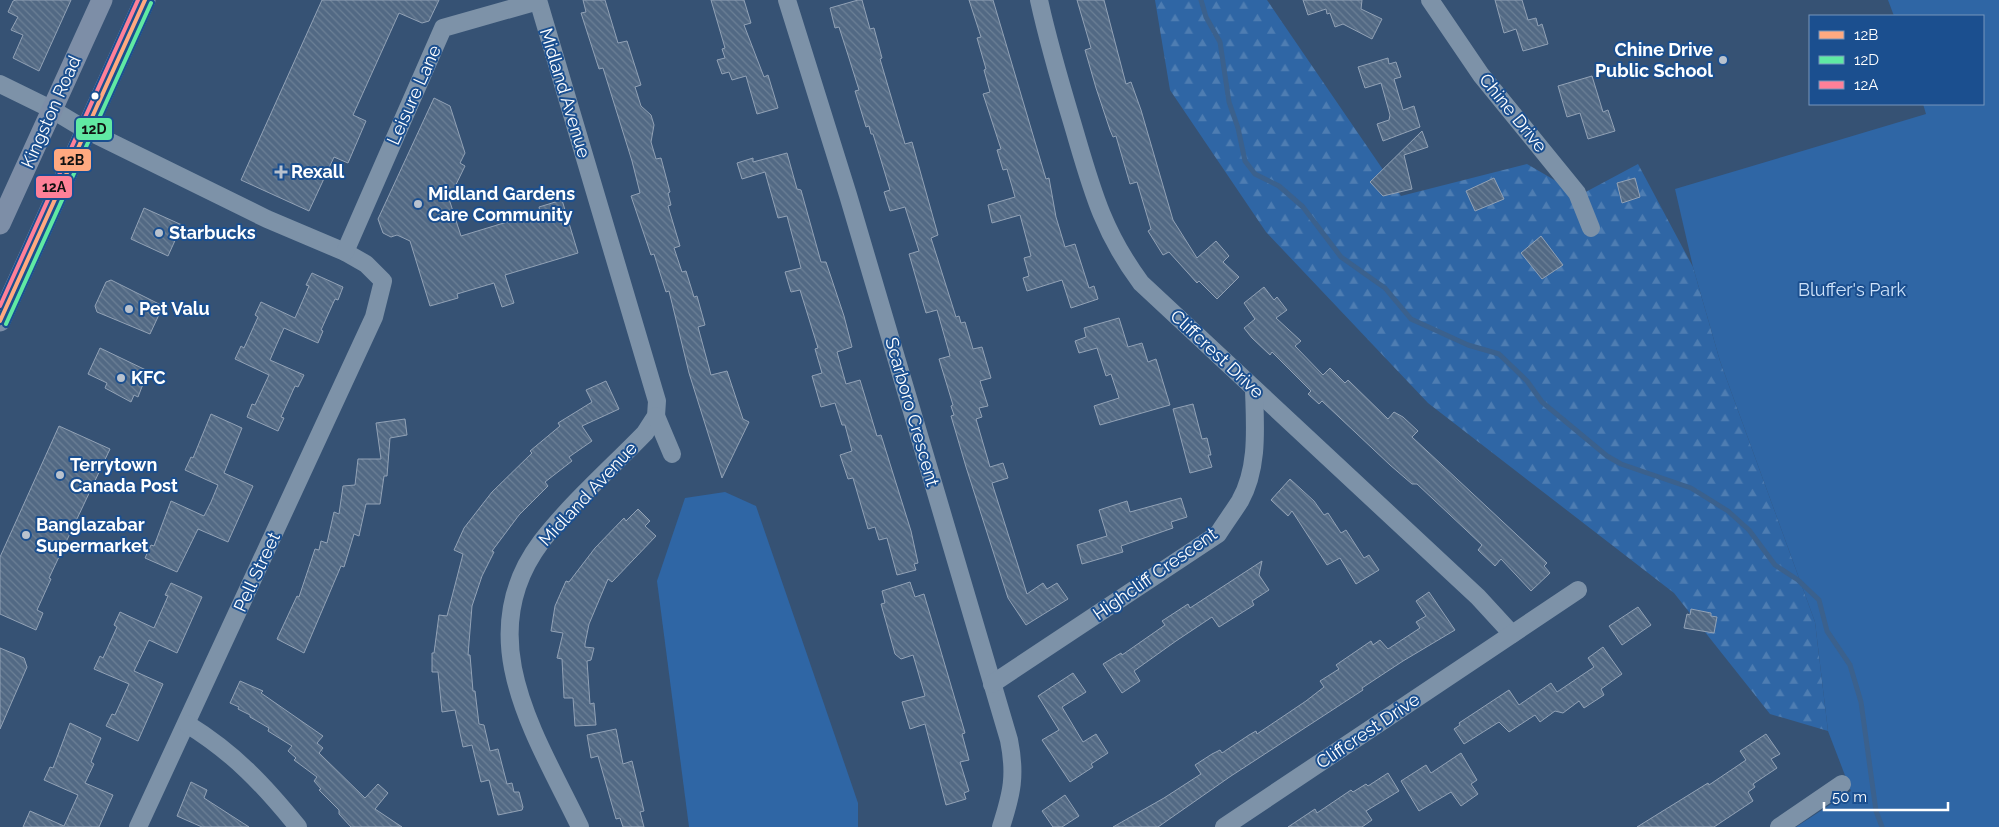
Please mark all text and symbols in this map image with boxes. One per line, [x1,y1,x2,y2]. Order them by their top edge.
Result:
legend [1809,15,1984,105]
street label: Midland Avenue [536,25,595,161]
text: 12B [1854,26,1878,44]
place label: Chine Drive Public School [1595,39,1713,81]
street label: Leisure Lane [382,41,445,148]
text: 12D [1854,51,1879,69]
street label: Kingston Road [16,52,85,171]
marker: Chine Drive Public School [1717,54,1729,66]
street label: Chine Drive [1475,69,1552,157]
text: 12A [1854,76,1878,94]
unlabelled marker [90,91,100,101]
line badge: 12D [75,117,113,141]
text: 12D [82,121,106,137]
line badge: 12B [53,148,92,172]
text: 12B [60,152,85,168]
place label: Rexall [291,161,345,182]
marker: Rexall [275,166,287,178]
line badge: 12A [35,175,73,199]
text: 12A [42,179,67,195]
place label: Midland Gardens Care Community [428,183,575,225]
marker: Midland Gardens Care Community [412,198,424,210]
place label: Starbucks [169,222,256,243]
marker: Starbucks [153,227,165,239]
park label: Bluffer's Park [1798,279,1906,300]
place label: Pet Valu [139,298,210,319]
marker: Pet Valu [123,303,135,315]
street label: Cliffcrest Drive [1166,305,1269,403]
street label: Scarboro Crescent [881,335,944,489]
place label: KFC [131,367,166,388]
marker: KFC [115,372,127,384]
street label: Midland Avenue [534,437,641,550]
place label: Terrytown Canada Post [70,454,178,496]
marker: Terrytown Canada Post [54,469,66,481]
place label: Banglazabar Supermarket [36,514,149,556]
street label: Highcliff Crescent [1089,523,1221,624]
marker: Banglazabar Supermarket [20,529,32,541]
street label: Pell Street [229,529,284,615]
street label: Cliffcrest Drive [1312,688,1424,773]
scale bar [1824,780,1948,812]
text: 50 m [1832,788,1867,806]

